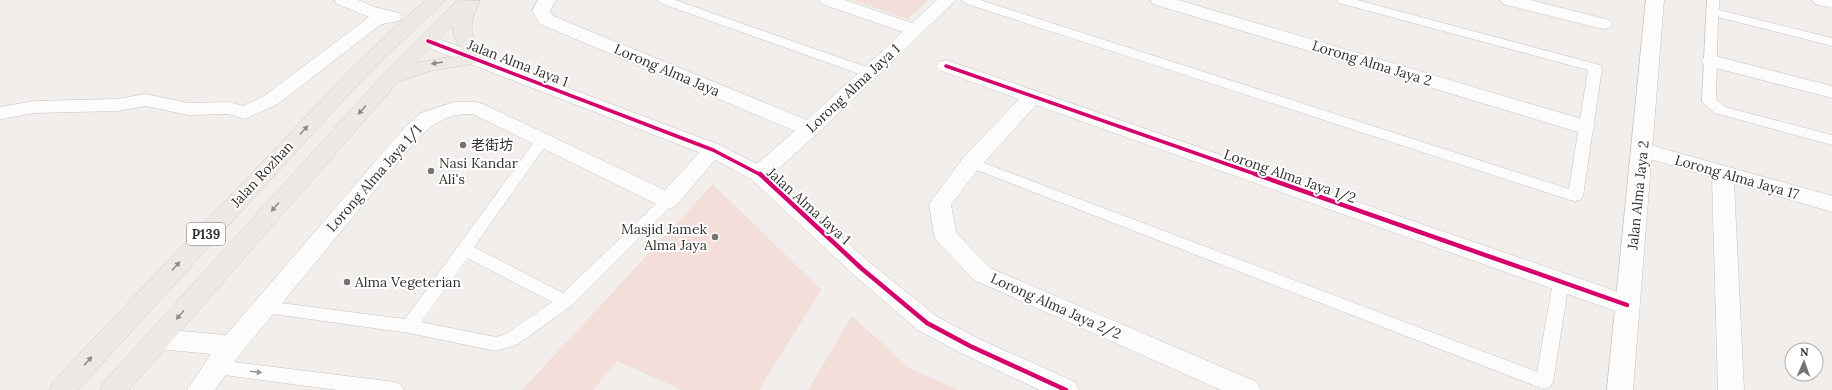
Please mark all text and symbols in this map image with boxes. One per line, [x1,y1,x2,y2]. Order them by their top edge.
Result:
street label: Jalan Alma Jaya 1 [464,35,571,91]
street label: Lorong Alma Jaya 2 [1310,36,1434,90]
street label: Lorong Alma Jaya [611,40,723,100]
street label: Lorong Alma Jaya 1 [802,40,904,136]
one-way arrow [431,60,443,66]
one-way arrow [357,105,367,115]
street label: Lorong Alma Jaya 1/1 [322,121,426,235]
one-way arrow [299,125,309,135]
place label: 老街坊 [471,136,513,154]
street label: Jalan Rozhan [226,137,297,211]
marker: 老街坊 [458,140,468,150]
street label: Jalan Alma Jaya 2 [1623,140,1653,251]
street label: Lorong Alma Jaya 1/2 [1221,145,1359,207]
street label: Lorong Alma Jaya 17 [1673,151,1802,203]
place label: Nasi Kandar Ali's [438,154,518,188]
street label: Jalan Alma Jaya 1 [762,163,855,248]
marker: Nasi Kandar Ali's [426,166,436,176]
one-way arrow [271,201,280,212]
place label: Masjid Jamek Alma Jaya [621,220,707,254]
road number: P139 [187,223,225,245]
marker: Masjid Jamek Alma Jaya [710,232,720,242]
one-way arrow [171,261,180,270]
street label: Lorong Alma Jaya 2/2 [988,269,1124,343]
place label: Alma Vegeterian [354,273,462,291]
marker: Alma Vegeterian [342,277,352,287]
one-way arrow [175,310,185,320]
north arrow [1784,342,1824,382]
text: N [1800,345,1809,359]
one-way arrow [83,356,93,366]
one-way arrow [249,369,262,375]

